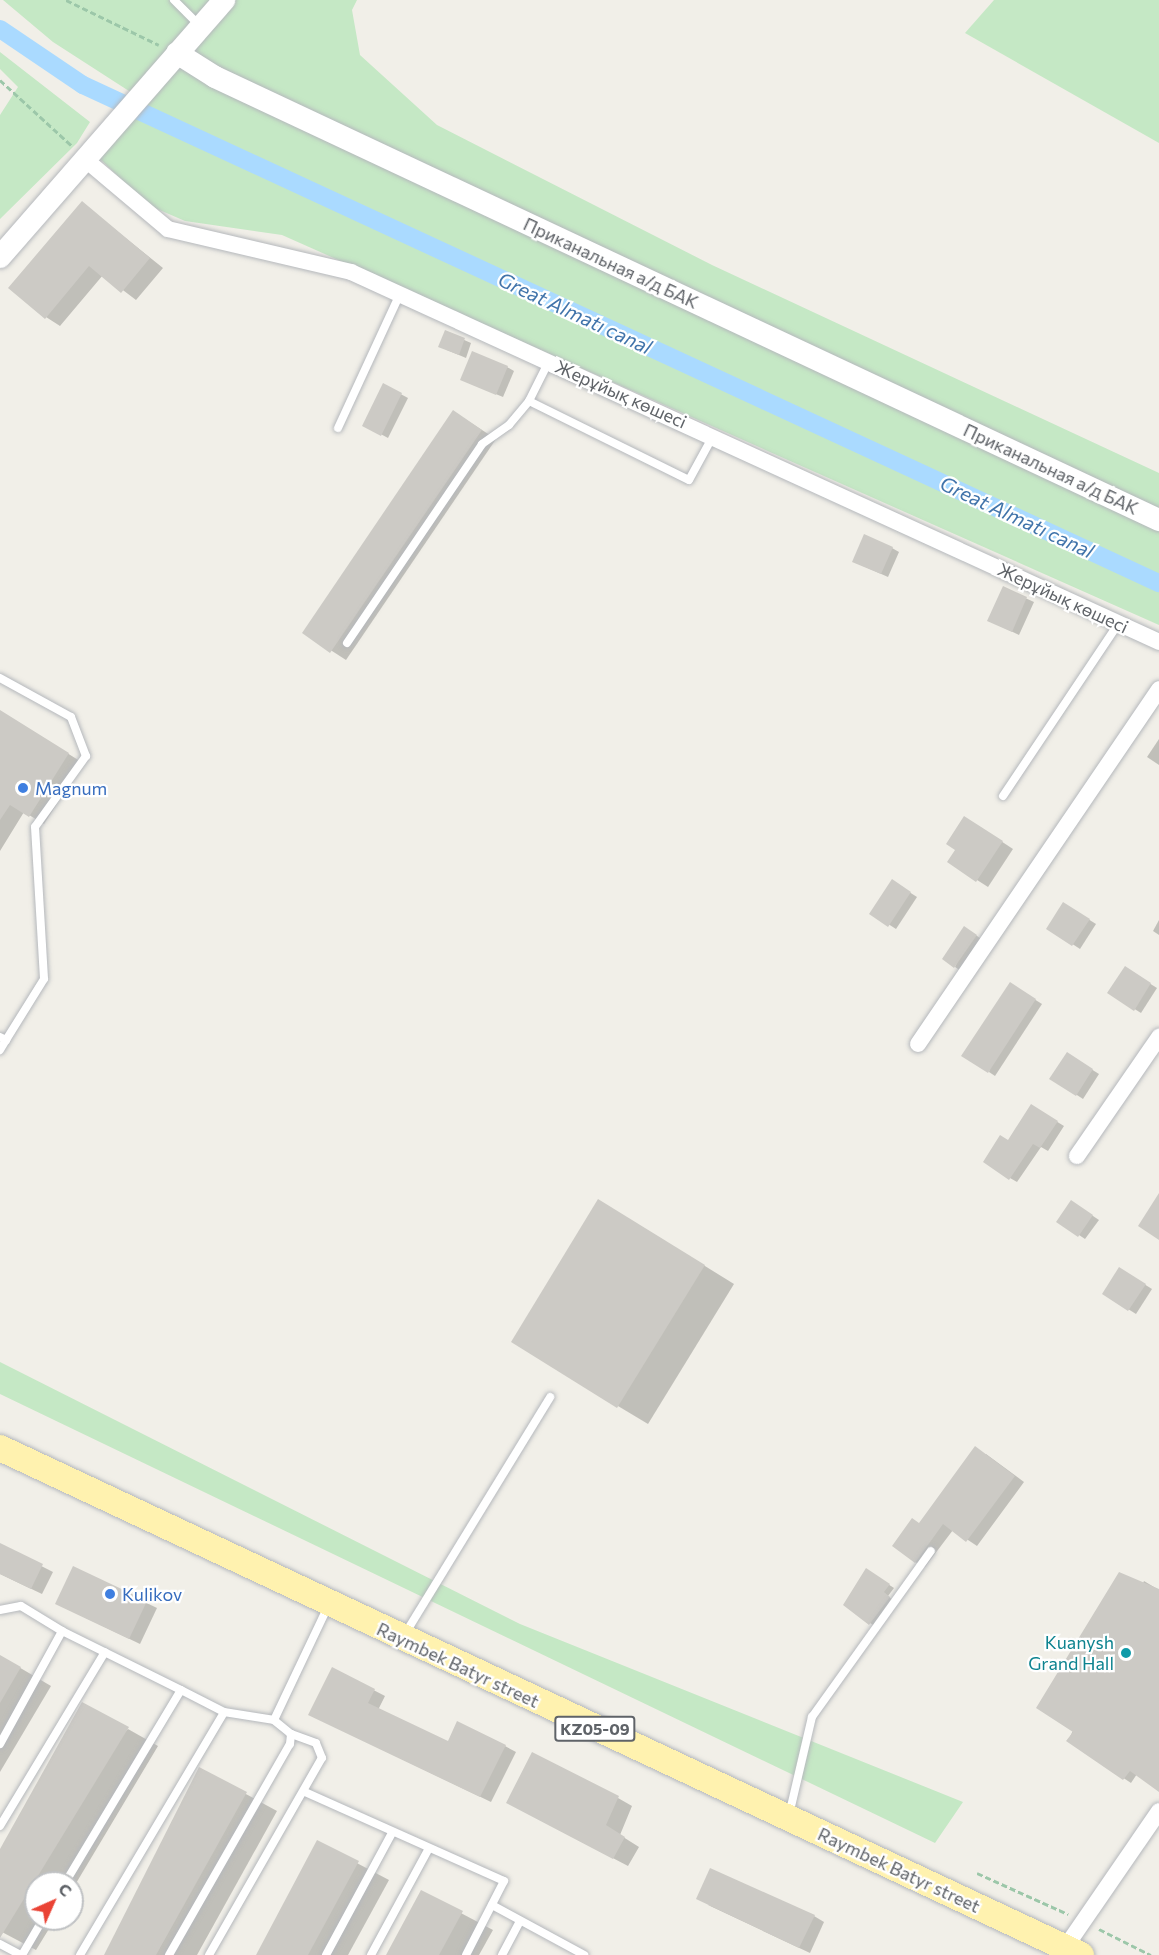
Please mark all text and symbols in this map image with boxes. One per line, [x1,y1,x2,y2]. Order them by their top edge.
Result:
street label: Приканальная а/д БАК [520,213,702,313]
water label: Great Almatı canal [494,267,656,359]
street label: Жерұйық көшесі [552,355,690,433]
street label: Приканальная а/д БАК [960,419,1142,519]
water label: Great Almatı canal [936,471,1098,563]
street label: Жерұйық көшесі [994,558,1132,638]
place label: Magnum [35,777,107,799]
marker: Magnum [16,781,30,795]
place label: Kulikov [122,1583,182,1605]
marker: Kulikov [103,1587,117,1601]
street label: Raymbek Batyr street [373,1618,543,1712]
place label: Kuanysh Grand Hall [1028,1632,1114,1674]
marker: Kuanysh Grand Hall [1119,1646,1133,1660]
road number: KZ05-09 [553,1716,637,1742]
street label: Raymbek Batyr street [814,1823,984,1917]
north arrow [24,1871,84,1931]
text: С [55,1879,76,1900]

